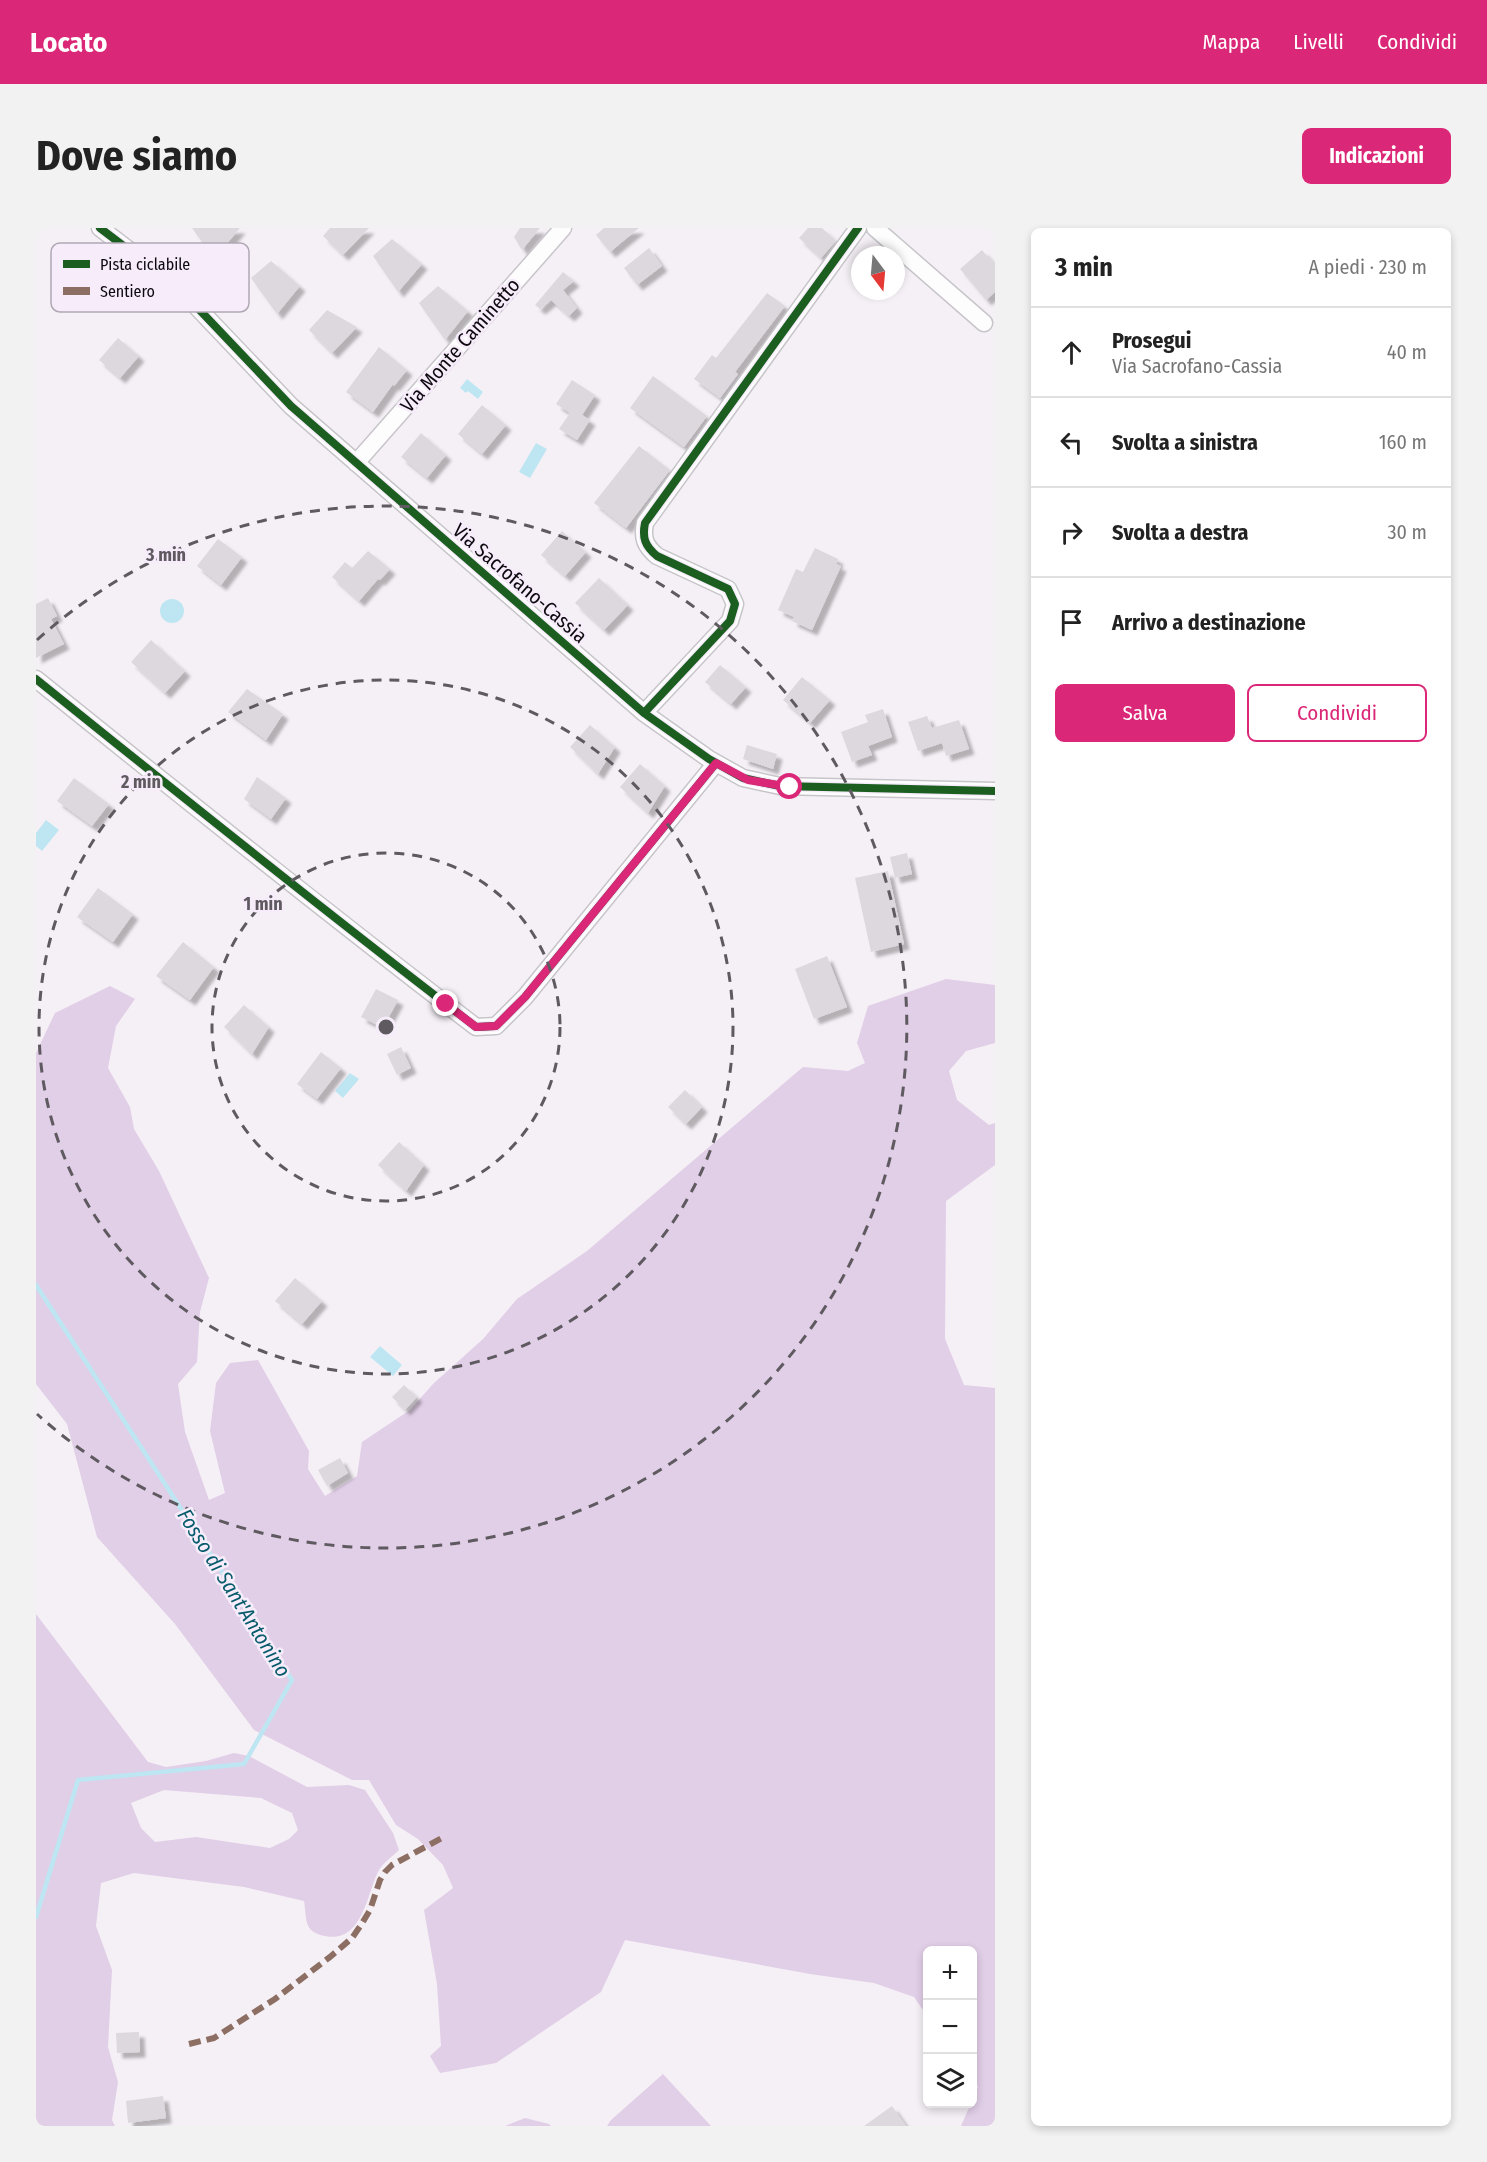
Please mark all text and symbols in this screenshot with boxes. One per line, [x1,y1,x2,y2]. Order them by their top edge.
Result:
text: Locato [30,26,108,59]
text: Mappa [1203,29,1260,55]
text: Livelli [1293,29,1344,55]
text: Condividi [1377,29,1457,55]
button: Indicazioni [1302,128,1451,184]
text: Dove siamo [36,131,237,181]
legend [51,243,249,312]
north arrow [851,246,905,300]
text: 3 min [1055,252,1113,283]
text: Pista ciclabile [100,255,190,274]
text: A piedi · 230 m [1309,255,1427,279]
street label: Via Monte Caminetto [395,273,525,417]
text: Sentiero [100,282,155,301]
text: Prosegui [1112,327,1191,354]
icon: ahead [1055,336,1088,369]
text: 40 m [1387,340,1427,364]
text: Via Sacrofano-Cassia [1112,354,1282,378]
icon: left [1055,426,1088,459]
text: Svolta a sinistra [1112,429,1258,456]
text: 160 m [1379,430,1427,454]
icon: right [1055,516,1088,549]
street label: Via Sacrofano-Cassia [448,518,592,648]
text: Svolta a destra [1112,519,1249,546]
text: 30 m [1387,520,1427,544]
text: 3 min [145,544,186,566]
icon: arrive [1055,606,1088,639]
text: Arrivo a destinazione [1112,609,1306,636]
button: Salva [1055,684,1235,742]
button: Condividi [1247,684,1427,742]
text: 2 min [120,771,161,793]
route start [776,773,802,799]
text: 1 min [243,893,283,915]
route end [432,990,458,1016]
centre of rings [376,1017,396,1037]
water label: Fosso di Sant'Antonino [172,1504,296,1682]
map controls [923,1946,977,2108]
button: + [923,1946,977,2000]
button: − [923,2000,977,2054]
button: layers [923,2054,977,2108]

